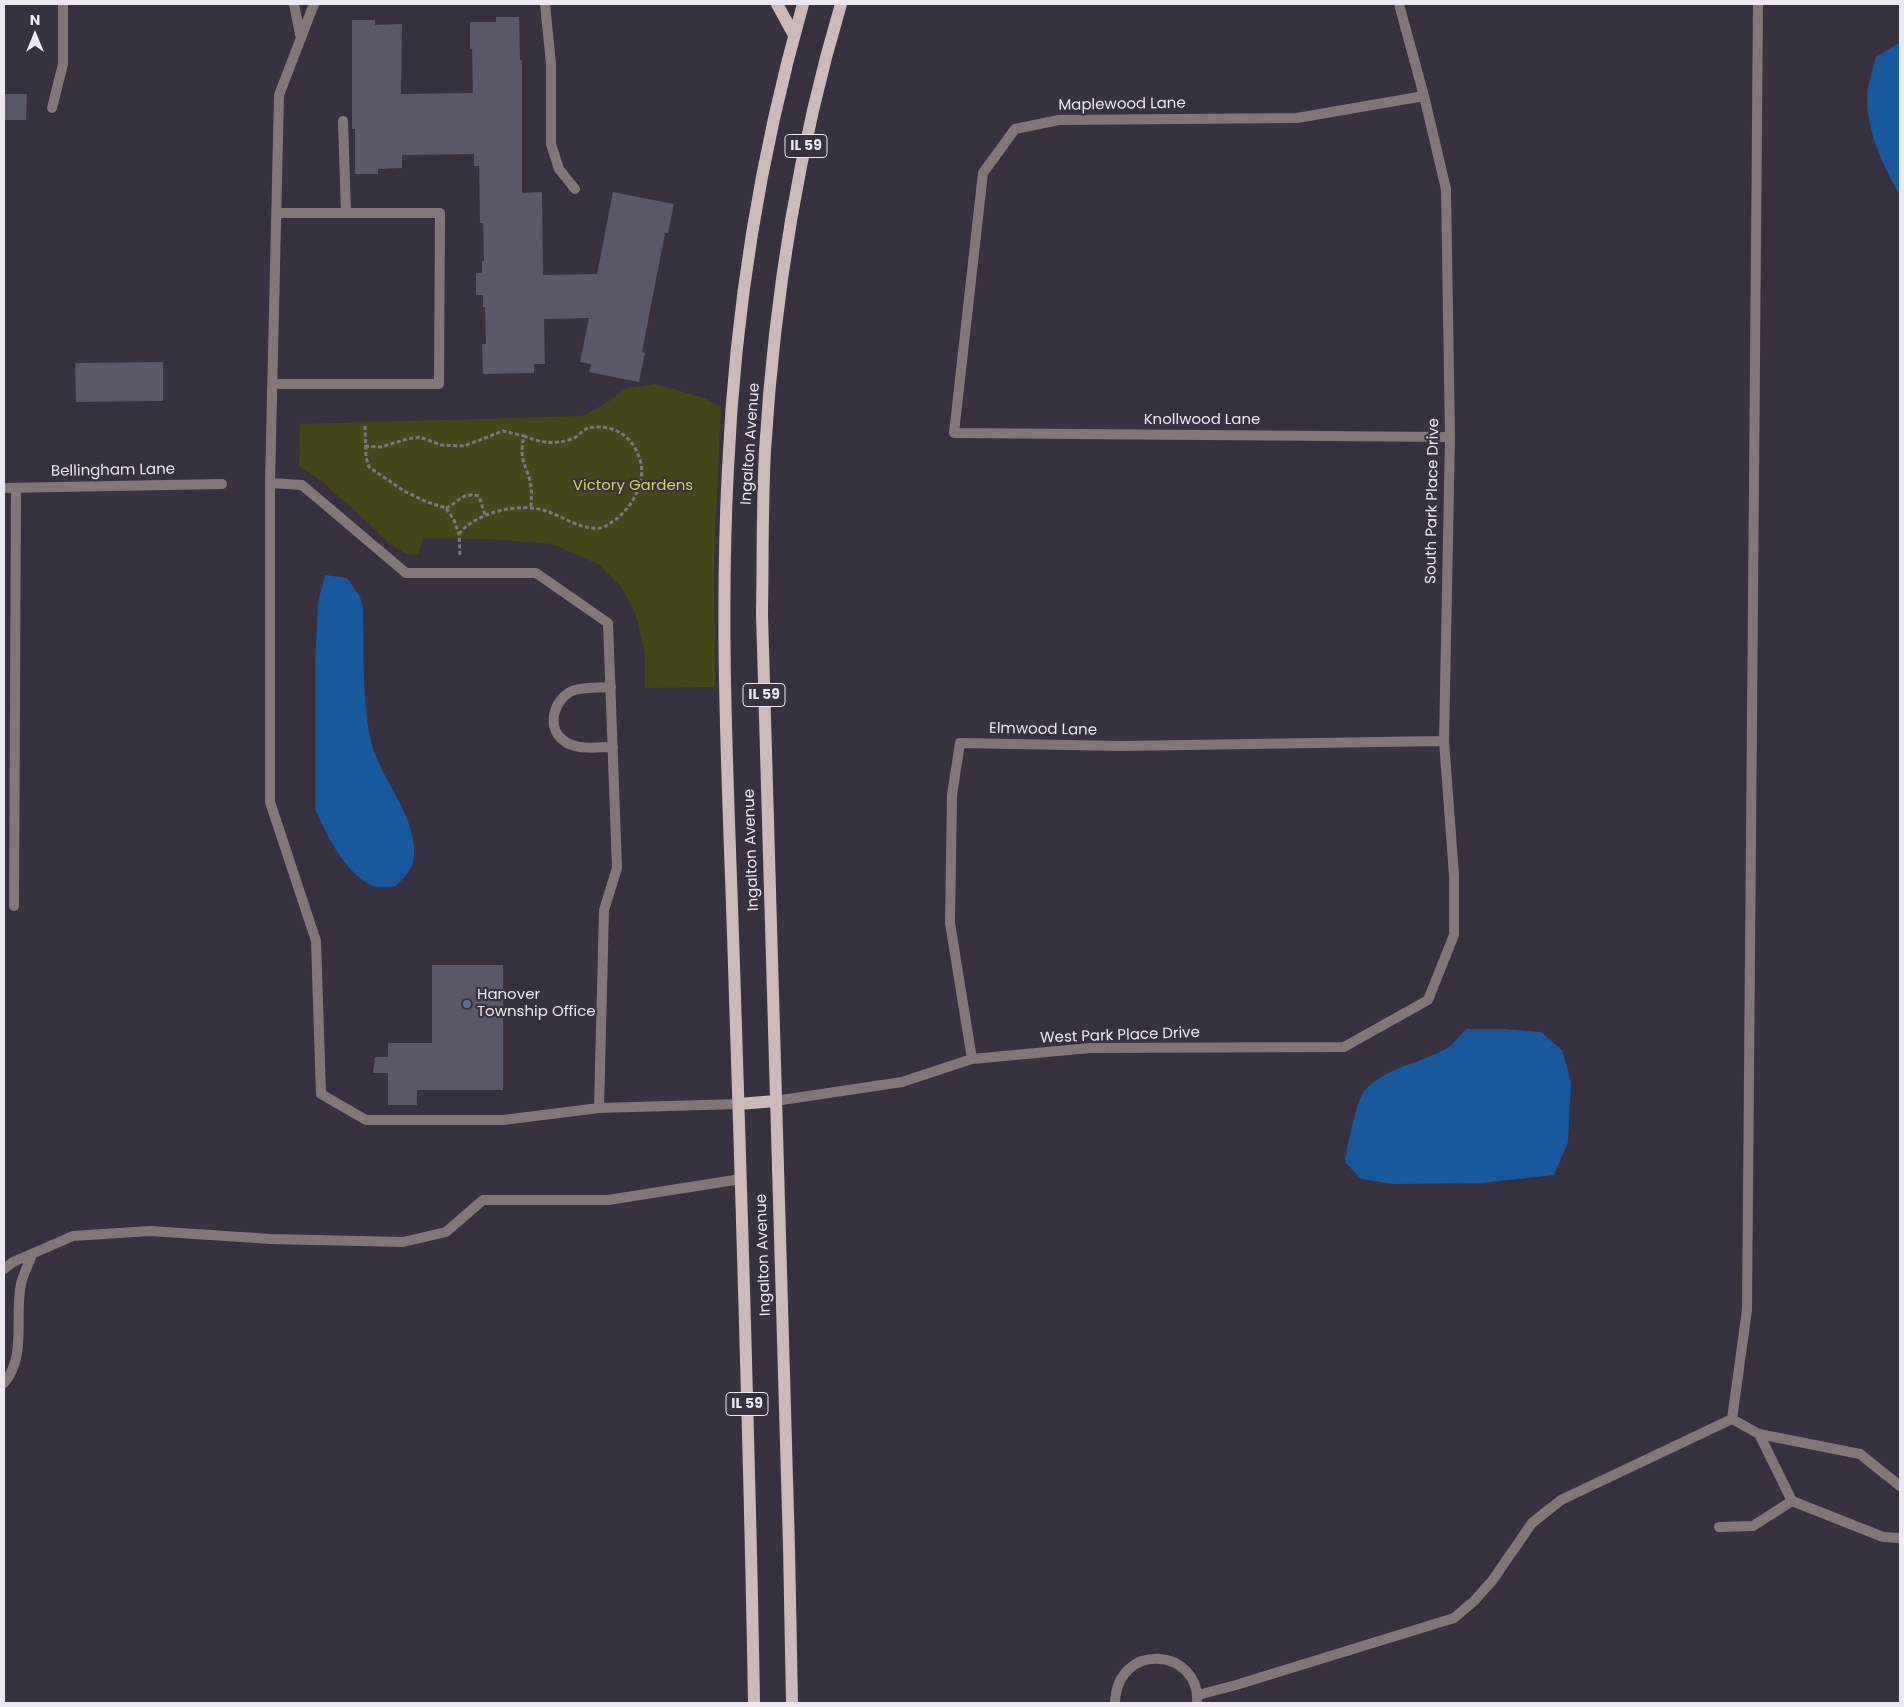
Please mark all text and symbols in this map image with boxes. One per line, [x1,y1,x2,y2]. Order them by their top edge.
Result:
north arrow [10,10,60,60]
text: N [30,10,40,30]
street label: Maplewood Lane [1058,95,1186,115]
road number: IL 59 [785,134,827,158]
street label: Ingalton Avenue [738,382,764,506]
street label: Knollwood Lane [1144,411,1260,429]
street label: South Park Place Drive [1423,418,1443,584]
street label: Bellingham Lane [51,461,175,481]
park label: Victory Gardens [573,477,693,495]
road number: IL 59 [743,684,785,706]
street label: Elmwood Lane [989,720,1097,740]
street label: Ingalton Avenue [741,789,763,911]
place label: Hanover Township Office [477,986,596,1021]
marker: Hanover Township Office [461,998,473,1010]
street label: West Park Place Drive [1040,1024,1200,1048]
street label: Ingalton Avenue [753,1194,775,1316]
road number: IL 59 [726,1392,768,1416]

